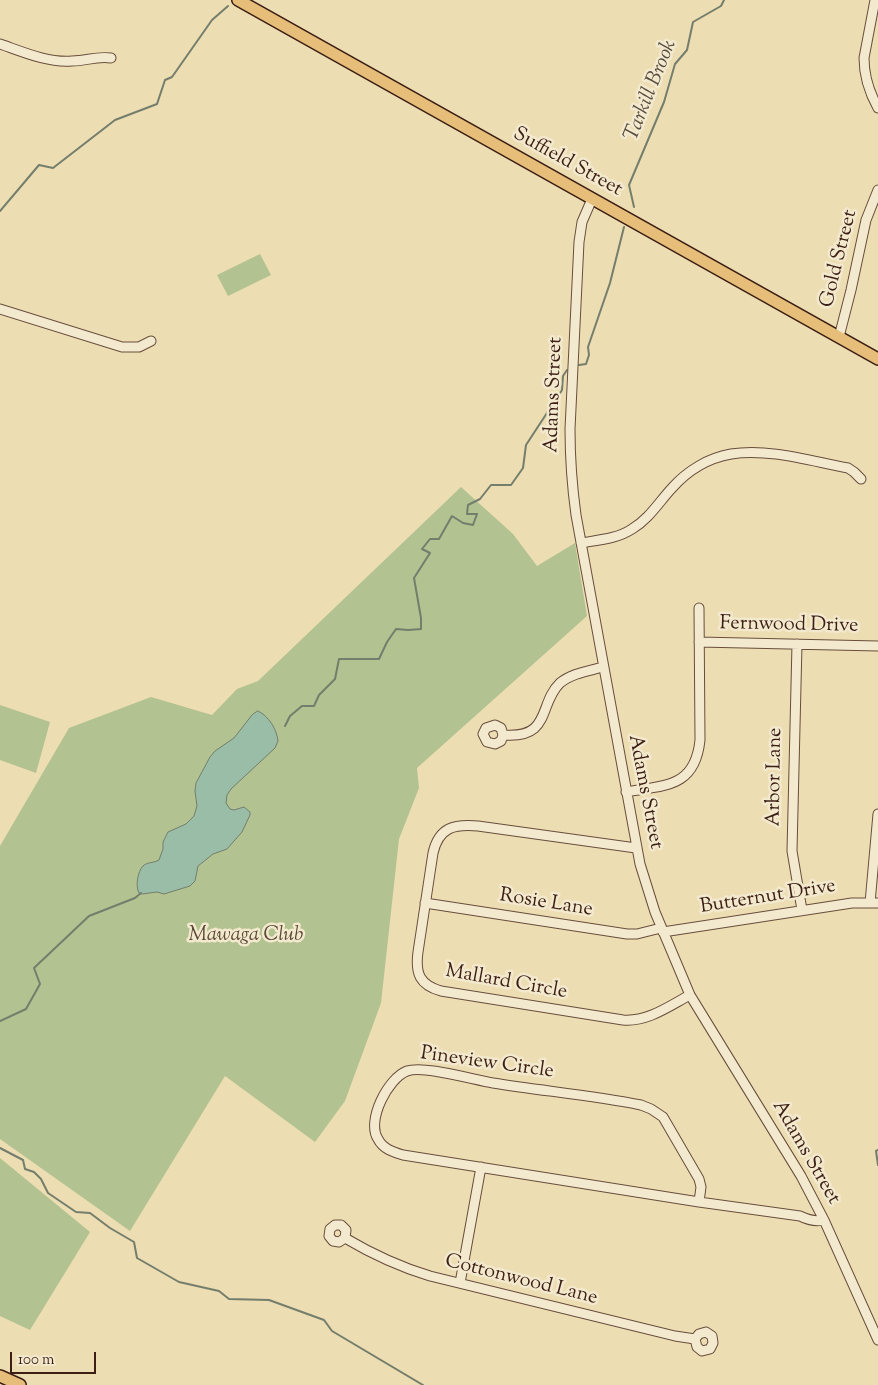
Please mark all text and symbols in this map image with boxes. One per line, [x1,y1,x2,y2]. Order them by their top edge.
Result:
water label: Tarkill Brook [620,37,684,145]
street label: Suffield Street [508,123,626,203]
street label: Gold Street [816,208,864,310]
street label: Adams Street [541,337,569,453]
street label: Fernwood Drive [719,613,859,639]
street label: Arbor Lane [763,727,789,827]
street label: Adams Street [621,733,667,851]
street label: Butternut Drive [698,875,838,921]
street label: Rosie Lane [498,885,594,923]
park label: Mawaga Club [188,925,304,949]
street label: Mallard Circle [443,960,569,1006]
street label: Pineview Circle [419,1043,555,1085]
street label: Adams Street [766,1097,844,1209]
street label: Cottonwood Lane [442,1250,600,1312]
scale bar [12,1342,99,1374]
text: 100 m [18,1350,54,1371]

